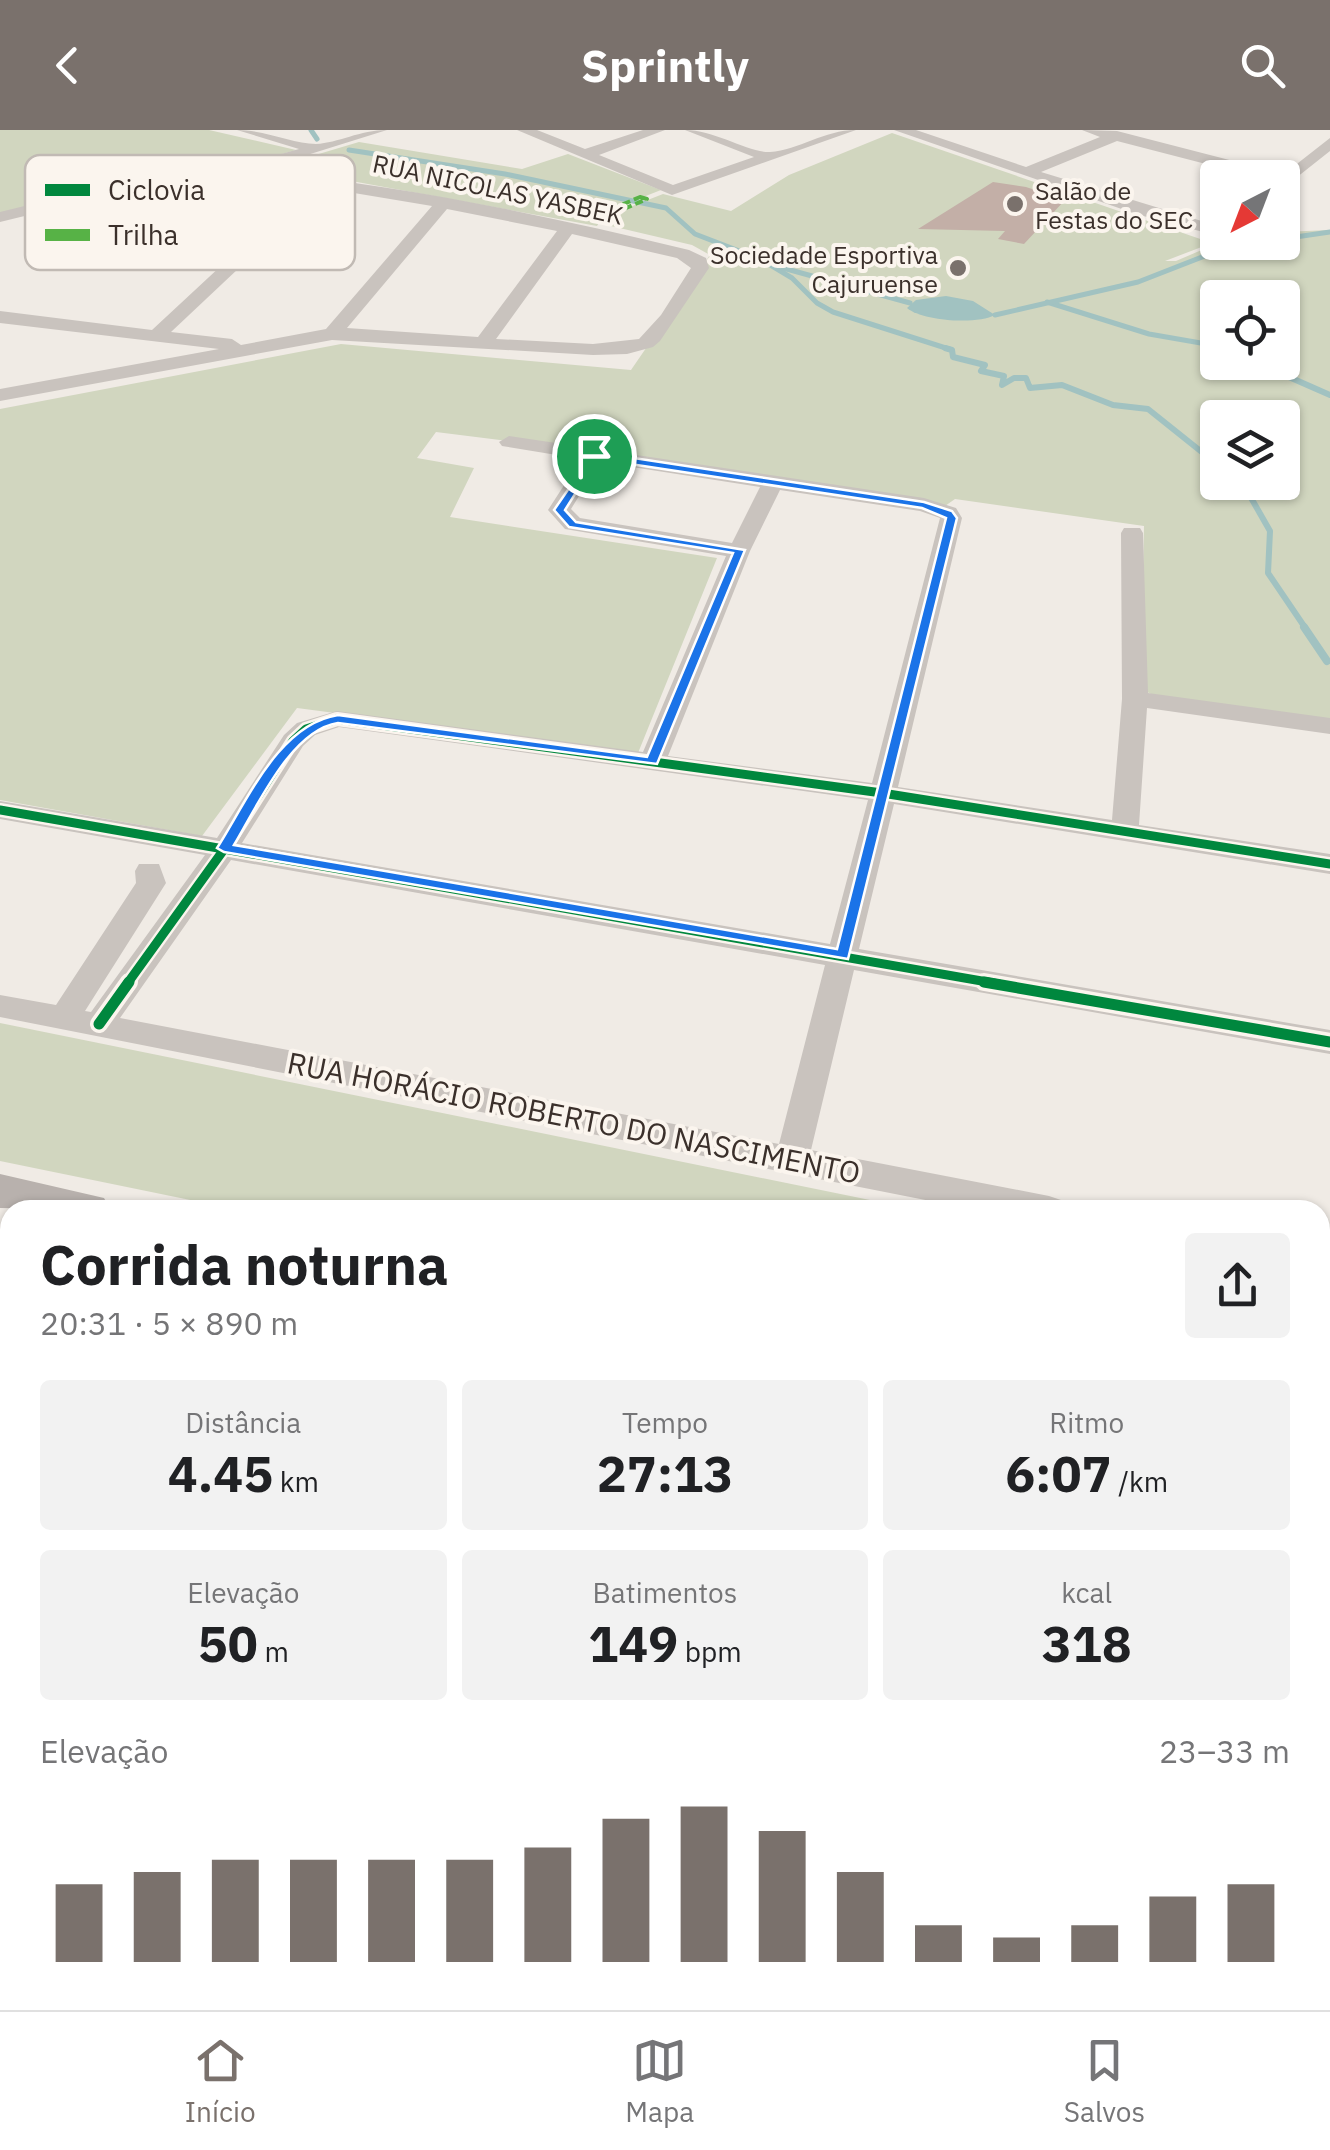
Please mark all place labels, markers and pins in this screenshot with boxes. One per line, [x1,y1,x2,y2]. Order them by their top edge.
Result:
place label: Salão de Festas do SEC [1035,174,1193,236]
marker: Salão de Festas do SEC [1004,193,1026,215]
place label: Sociedade Esportiva Cajuruense [710,238,938,300]
marker: Sociedade Esportiva Cajuruense [947,257,969,279]
pin [552,414,637,499]

